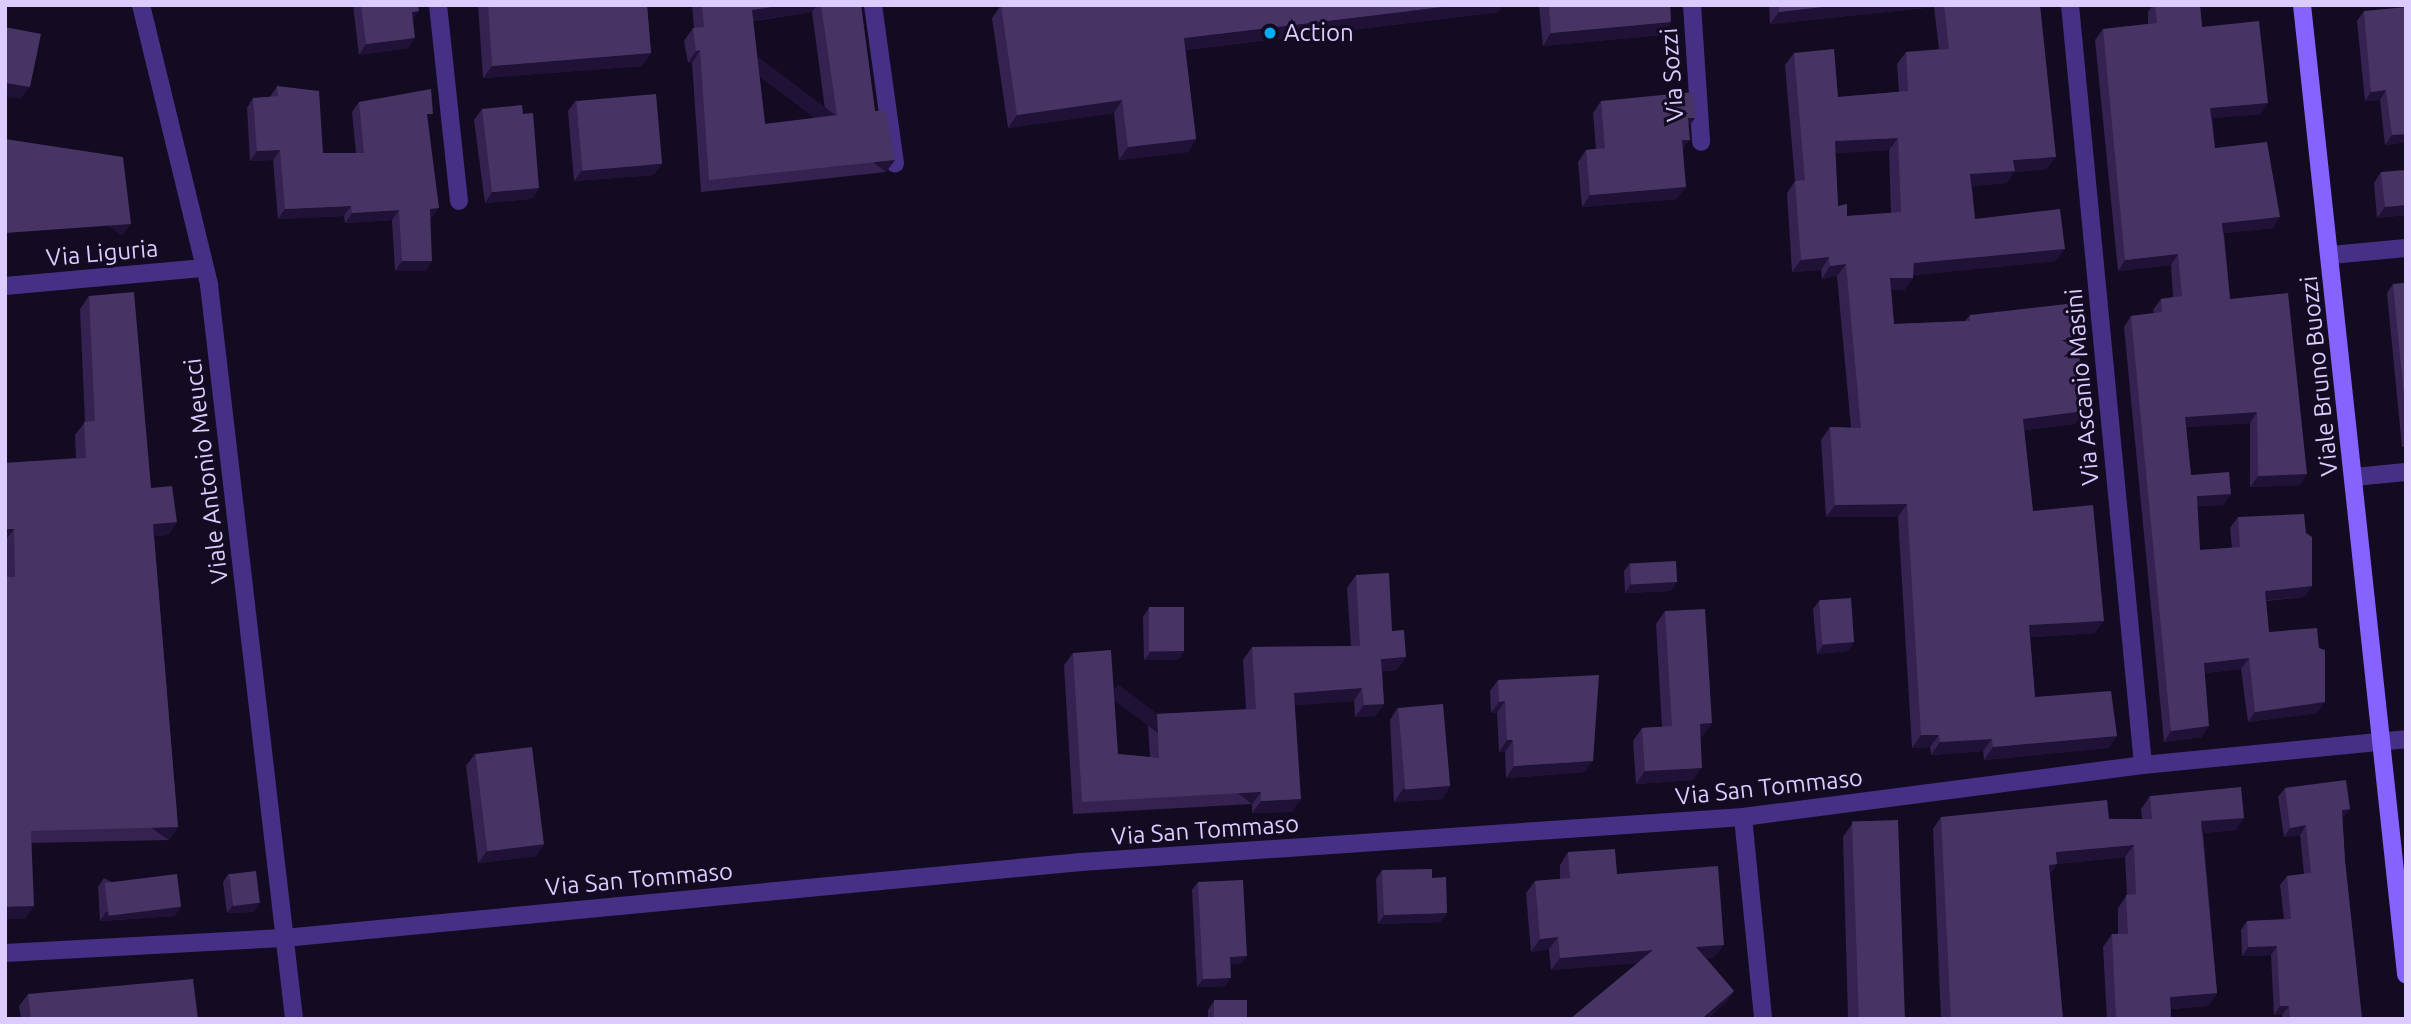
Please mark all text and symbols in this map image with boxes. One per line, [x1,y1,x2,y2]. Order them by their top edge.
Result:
place label: Action [1284,19,1354,47]
marker: Action [1262,25,1278,41]
street label: Via Sozzi [1654,27,1690,123]
street label: Via Liguria [45,234,159,272]
street label: Viale Bruno Buozzi [2294,274,2344,478]
street label: Via Ascanio Masini [2059,287,2105,487]
street label: Viale Antonio Meucci [178,357,234,585]
street label: Via San Tommaso [1674,763,1864,811]
street label: Via San Tommaso [1110,809,1300,851]
street label: Via San Tommaso [544,856,734,902]

